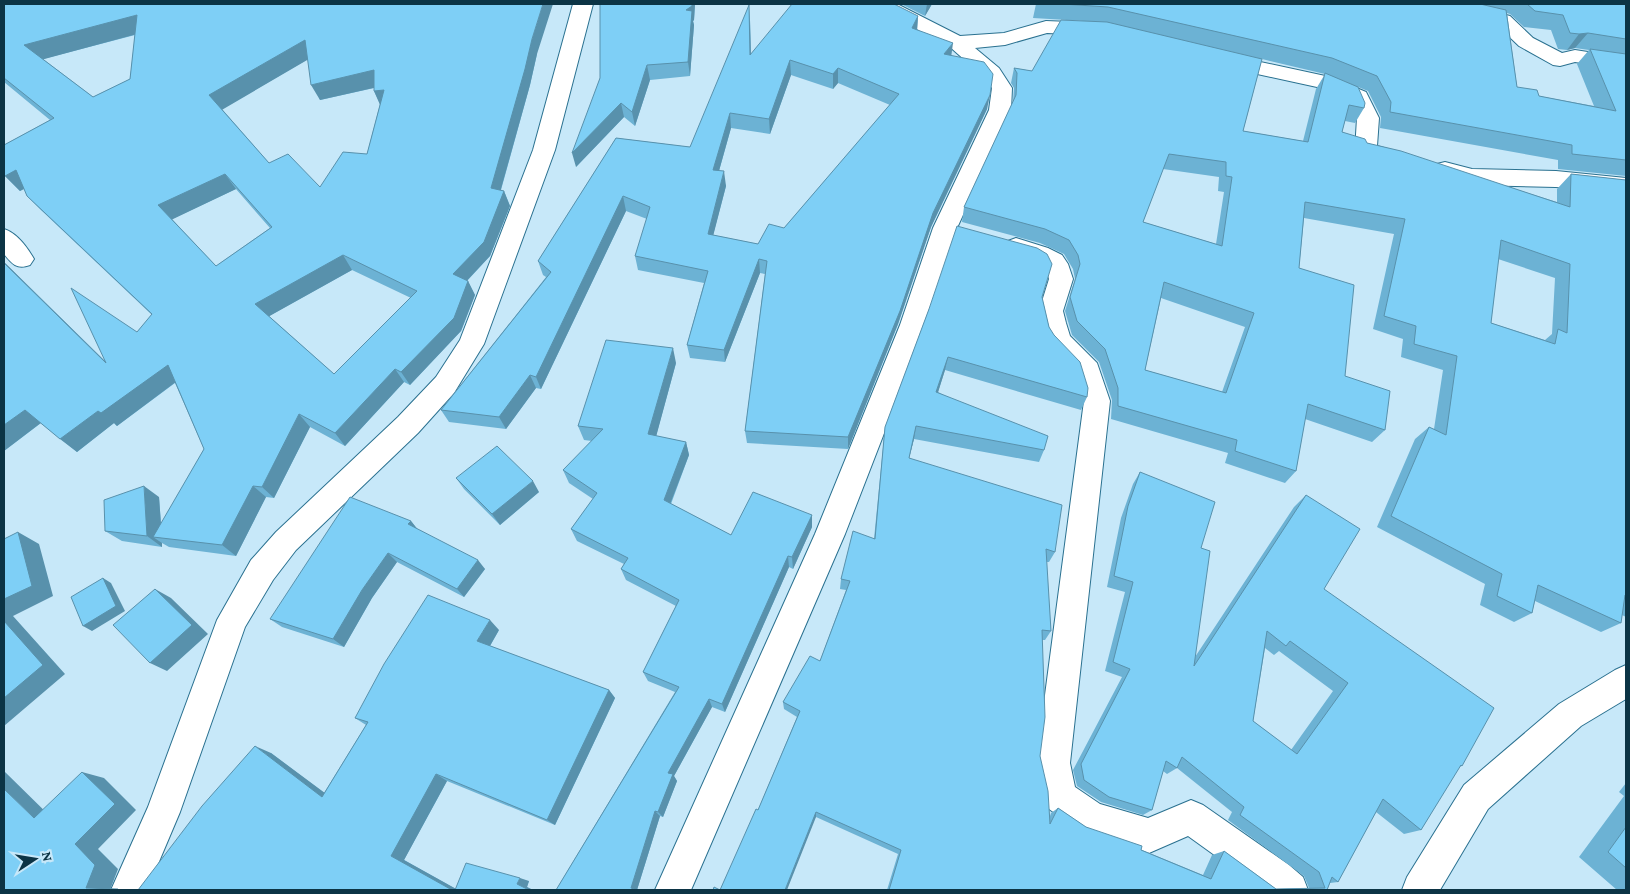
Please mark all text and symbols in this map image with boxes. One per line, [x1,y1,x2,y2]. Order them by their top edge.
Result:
north arrow [10,834,60,884]
text: N [39,850,57,863]

